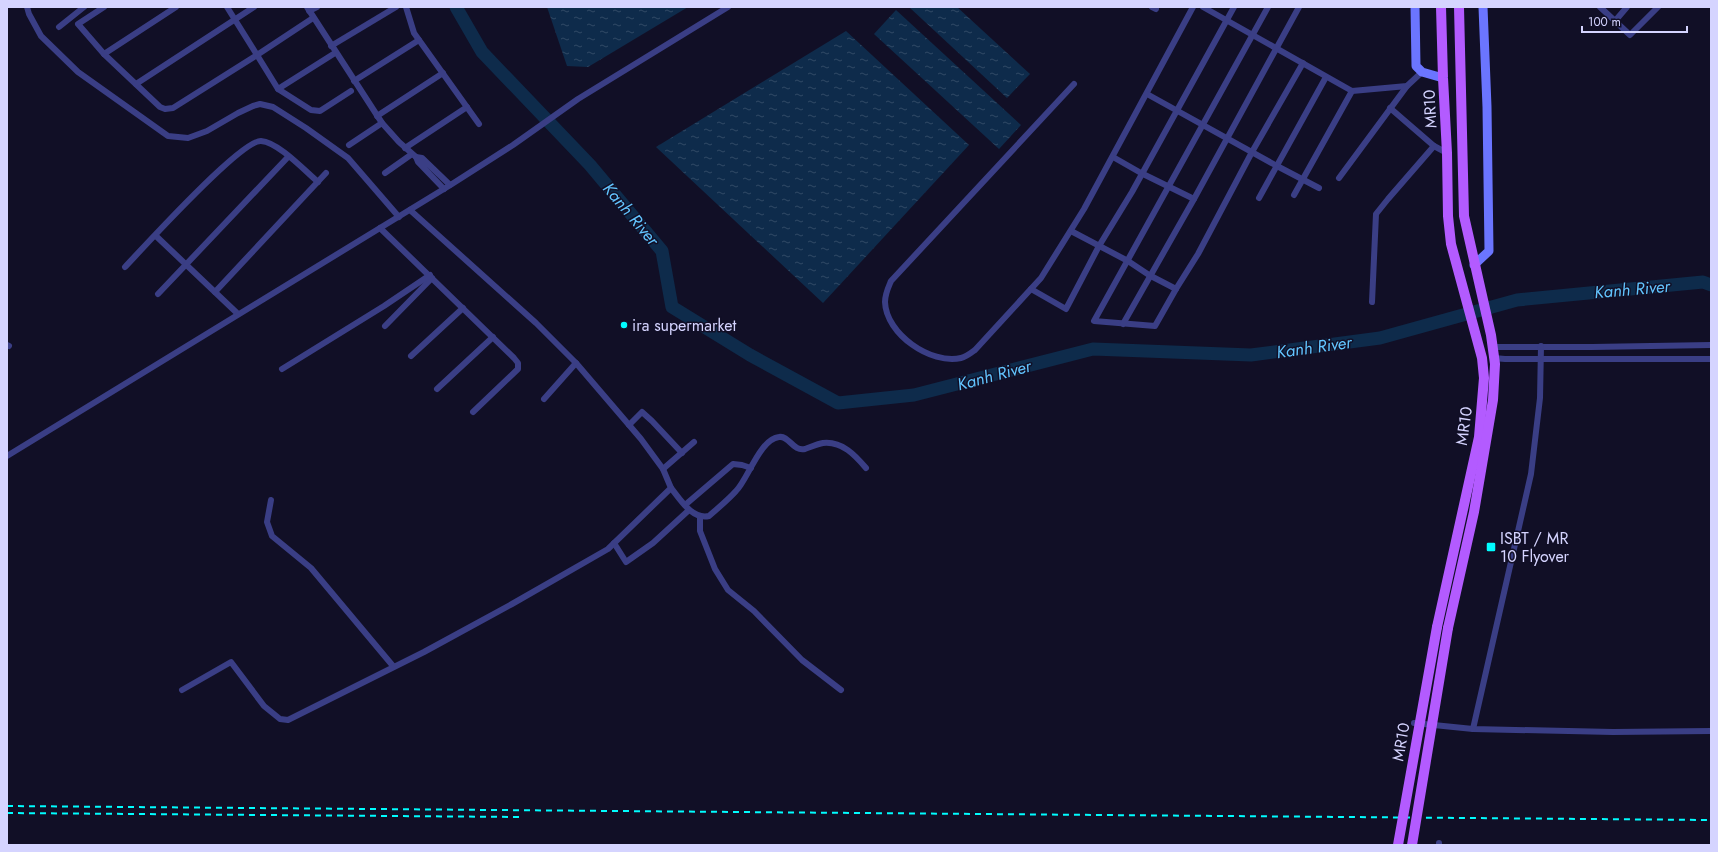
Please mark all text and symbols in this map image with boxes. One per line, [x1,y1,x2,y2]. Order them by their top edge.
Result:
scale bar [1582,8,1687,34]
text: 100 m [1588,13,1621,31]
street label: MR10 [1418,89,1442,129]
water label: Kanh River [597,177,665,252]
water label: Kanh River [1593,274,1672,304]
place label: ira supermarket [632,314,737,337]
marker: ira supermarket [619,320,629,330]
water label: Kanh River [1275,330,1355,364]
water label: Kanh River [954,353,1035,396]
street label: MR10 [1450,405,1478,447]
place label: ISBT / MR 10 Flyover [1500,527,1570,568]
marker: ISBT / MR 10 Flyover [1485,541,1497,553]
street label: MR10 [1386,721,1416,763]

